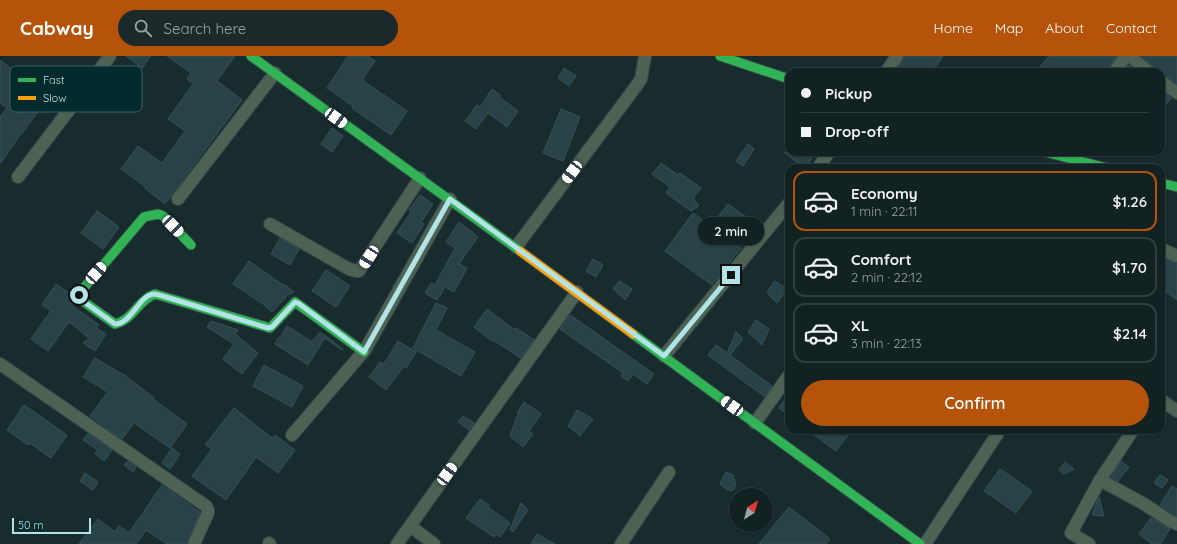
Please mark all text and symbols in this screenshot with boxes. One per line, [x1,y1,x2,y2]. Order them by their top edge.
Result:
search box [118,10,398,46]
text: Cabway [20,16,94,40]
icon: search [132,17,154,39]
text: Search here [164,19,246,38]
text: Home [934,19,973,37]
text: Map [995,19,1023,37]
text: About [1045,19,1084,37]
text: Contact [1106,19,1157,37]
legend [10,66,142,112]
text: Fast [43,73,65,87]
text: Pickup [825,84,872,103]
text: Slow [43,91,67,105]
car [323,106,349,130]
text: Drop-off [825,122,889,141]
car [560,159,584,185]
icon: car [803,183,839,219]
text: Economy [851,184,918,203]
text: $1.26 [1112,192,1147,211]
text: 1 min · 22:11 [851,203,918,219]
car [160,213,186,239]
callout: 2 min [698,217,764,245]
text: 2 min [714,223,748,239]
car [357,244,381,270]
icon: car [803,249,839,285]
text: Comfort [851,250,912,269]
text: $1.70 [1112,258,1147,277]
car [84,260,108,286]
route end [722,266,740,284]
text: 2 min · 22:12 [851,269,922,285]
route start [70,286,88,304]
icon: car [803,315,839,351]
text: XL [851,316,869,335]
text: $2.14 [1113,324,1147,343]
text: 3 min · 22:13 [851,335,922,351]
button: Confirm [801,380,1149,426]
car [719,394,745,418]
car [435,461,459,487]
north arrow [729,488,773,532]
map controls [729,488,773,532]
scale bar [12,516,91,535]
text: 50 m [18,518,44,532]

